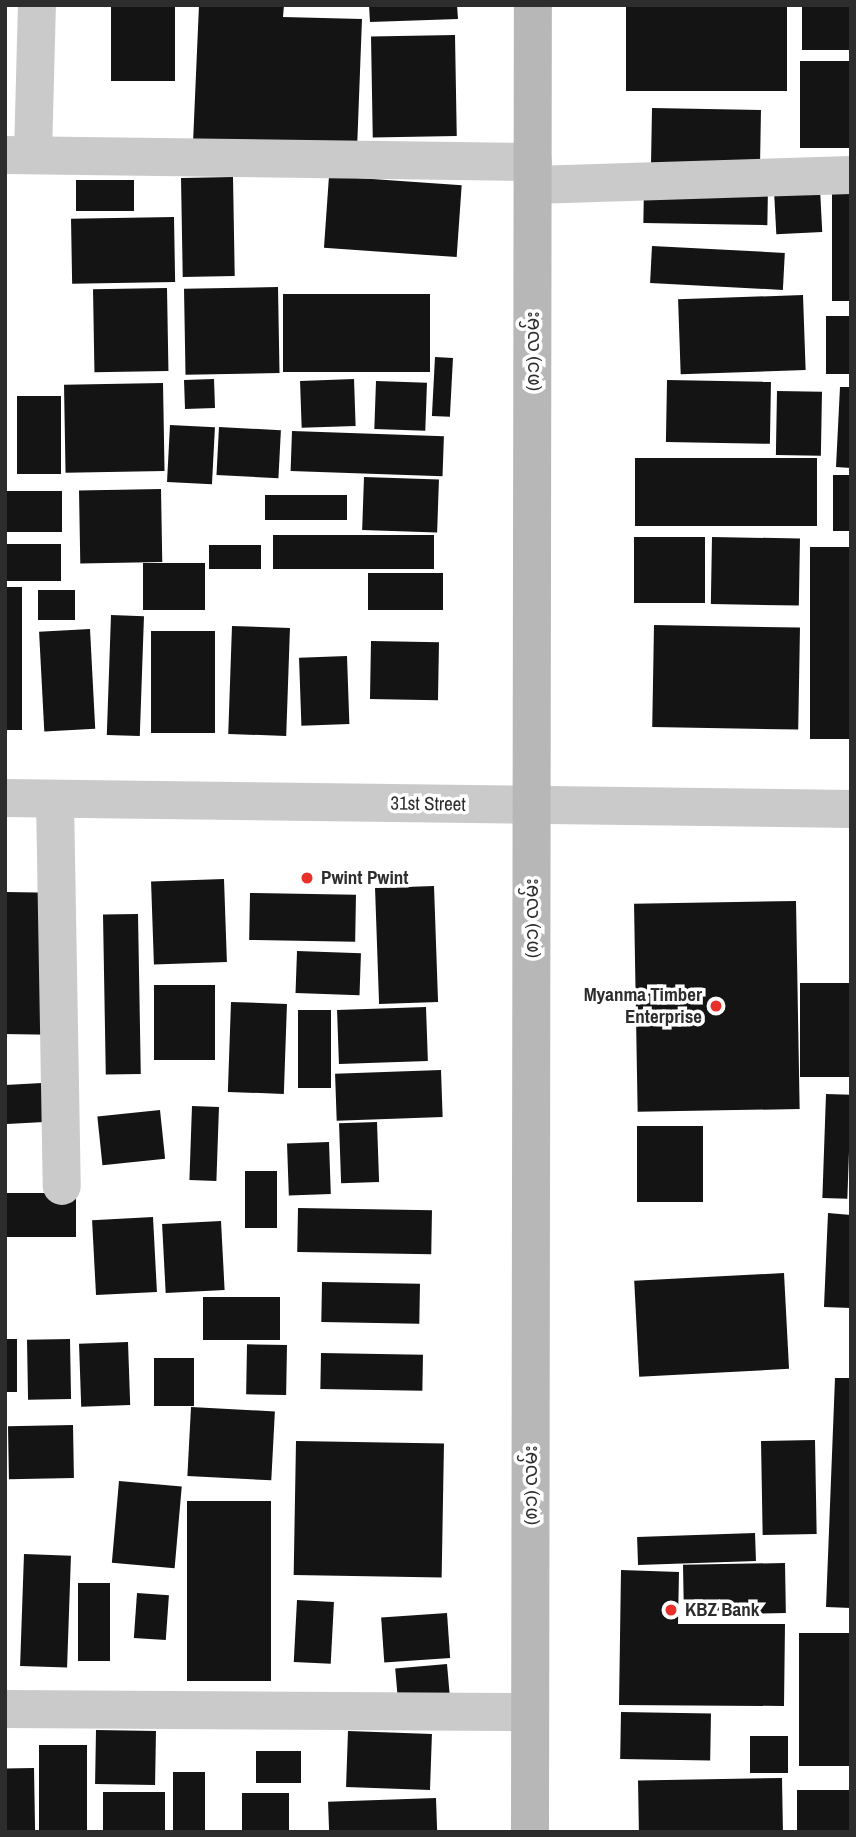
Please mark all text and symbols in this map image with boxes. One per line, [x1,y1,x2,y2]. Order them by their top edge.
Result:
street label: (၈၁) လမ်း [522,311,544,391]
street label: 31st Street [390,792,466,816]
place label: Pwint Pwint [321,867,408,889]
marker: Pwint Pwint [299,870,315,886]
street label: (၈၁) လမ်း [521,878,543,958]
place label: Myanma Timber Enterprise [584,984,702,1028]
marker: Myanma Timber Enterprise [708,998,724,1014]
street label: (၈၁) လမ်း [520,1445,542,1525]
place label: KBZ Bank [685,1599,759,1621]
marker: KBZ Bank [663,1602,679,1618]

